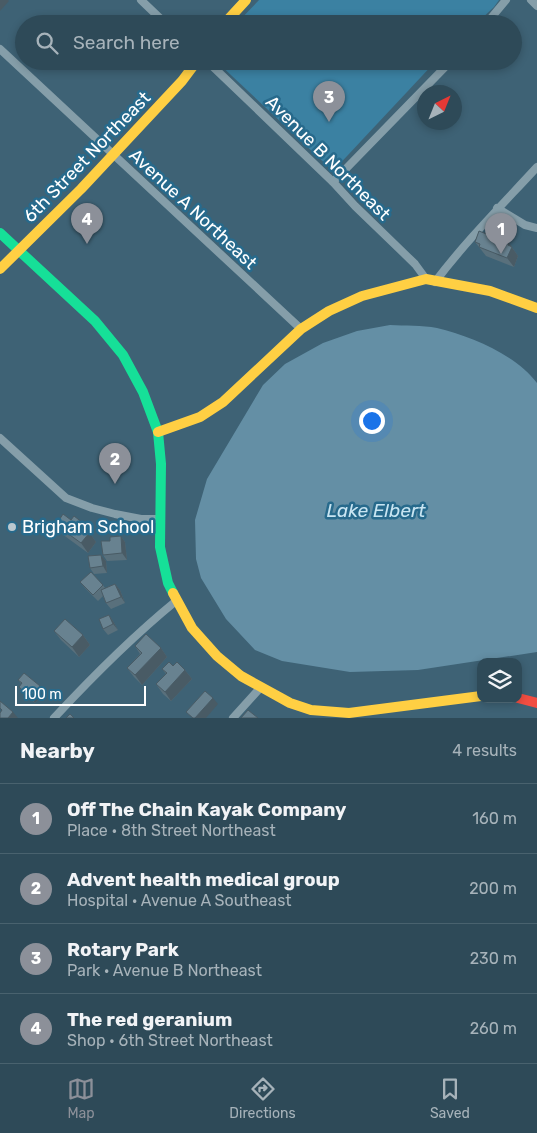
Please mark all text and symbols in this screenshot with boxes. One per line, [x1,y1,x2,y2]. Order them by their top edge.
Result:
search box [15,15,522,70]
icon: search [33,29,61,57]
text: Search here [73,31,180,54]
pin: 3 [313,81,345,122]
north arrow [417,85,462,130]
street label: 6th Street Northeast [19,87,155,227]
street label: Avenue B Northeast [261,91,395,225]
street label: Avenue A Northeast [124,144,262,274]
pin: 4 [71,203,103,244]
pin: 1 [485,213,517,254]
your location [359,408,385,434]
pin: 2 [99,443,131,484]
water label: Lake Elbert [327,499,426,522]
place label: Brigham School [22,516,154,538]
marker: Brigham School [6,521,18,533]
map controls [477,658,522,703]
button: layers [477,658,522,703]
scale bar [15,683,146,706]
text: 100 m [22,686,62,703]
text: Nearby [20,738,95,763]
text: 4 results [452,741,517,760]
text: Off The Chain Kayak Company [67,798,346,821]
text: 1 [32,809,40,828]
text: 160 m [472,809,517,828]
text: Place · 8th Street Northeast [67,821,276,840]
text: Advent health medical group [67,868,340,891]
text: 2 [31,879,41,898]
text: 200 m [469,879,517,898]
text: Hospital · Avenue A Southeast [67,891,292,910]
text: Rotary Park [67,938,179,961]
text: 3 [31,949,41,968]
text: 230 m [470,949,517,968]
text: Park · Avenue B Northeast [67,961,262,980]
text: The red geranium [67,1008,232,1031]
text: 4 [31,1019,41,1038]
text: 260 m [470,1019,517,1038]
text: Shop · 6th Street Northeast [67,1031,273,1050]
tab: Map [67,1075,95,1122]
tab: Directions [229,1075,296,1122]
tab: Saved [430,1075,470,1122]

